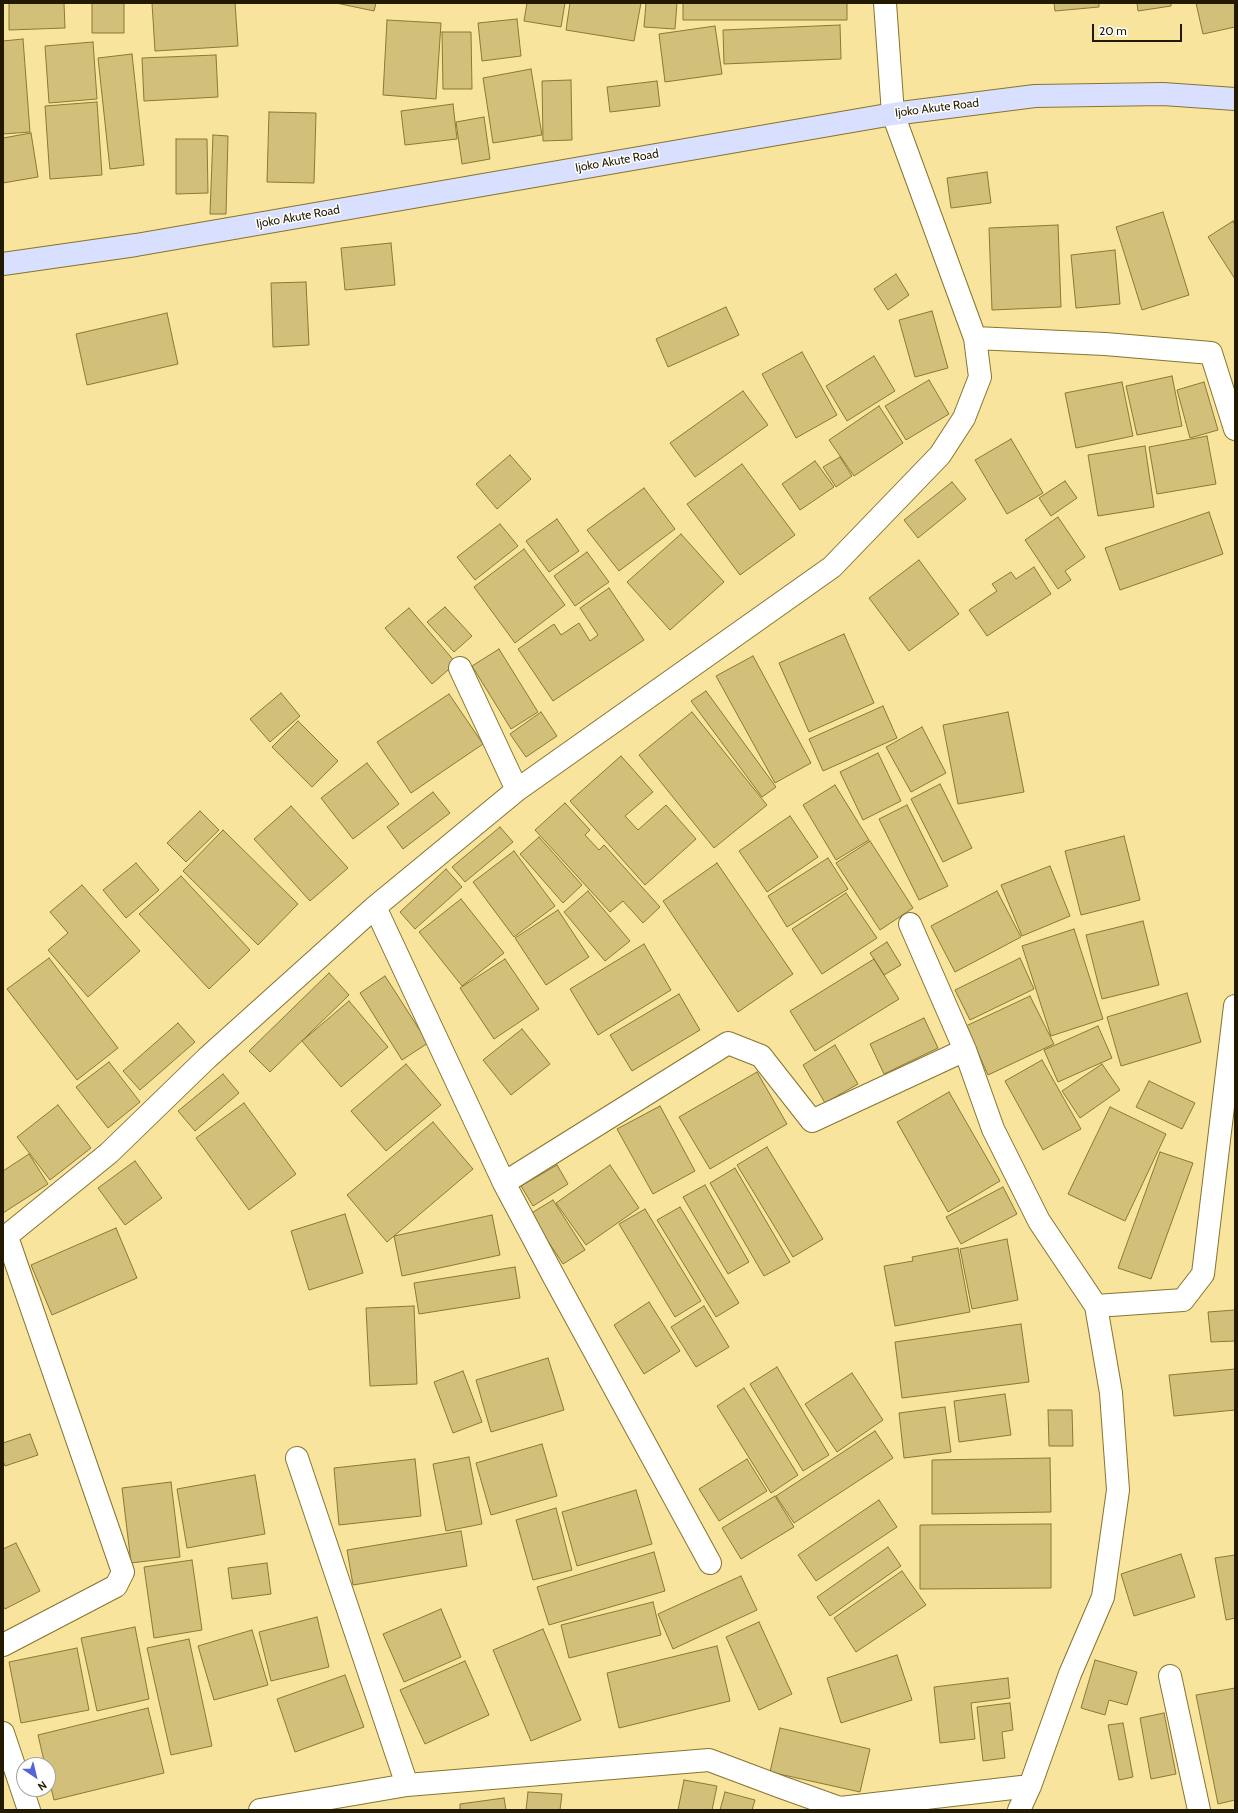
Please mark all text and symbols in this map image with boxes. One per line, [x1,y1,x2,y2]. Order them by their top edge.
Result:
scale bar [1094,16,1184,42]
text: 20 m [1099,23,1127,38]
street label: Ijoko Akute Road [894,96,980,120]
street label: Ijoko Akute Road [574,147,660,175]
street label: Ijoko Akute Road [255,203,341,231]
north arrow [16,1757,56,1797]
text: N [35,1778,50,1794]

